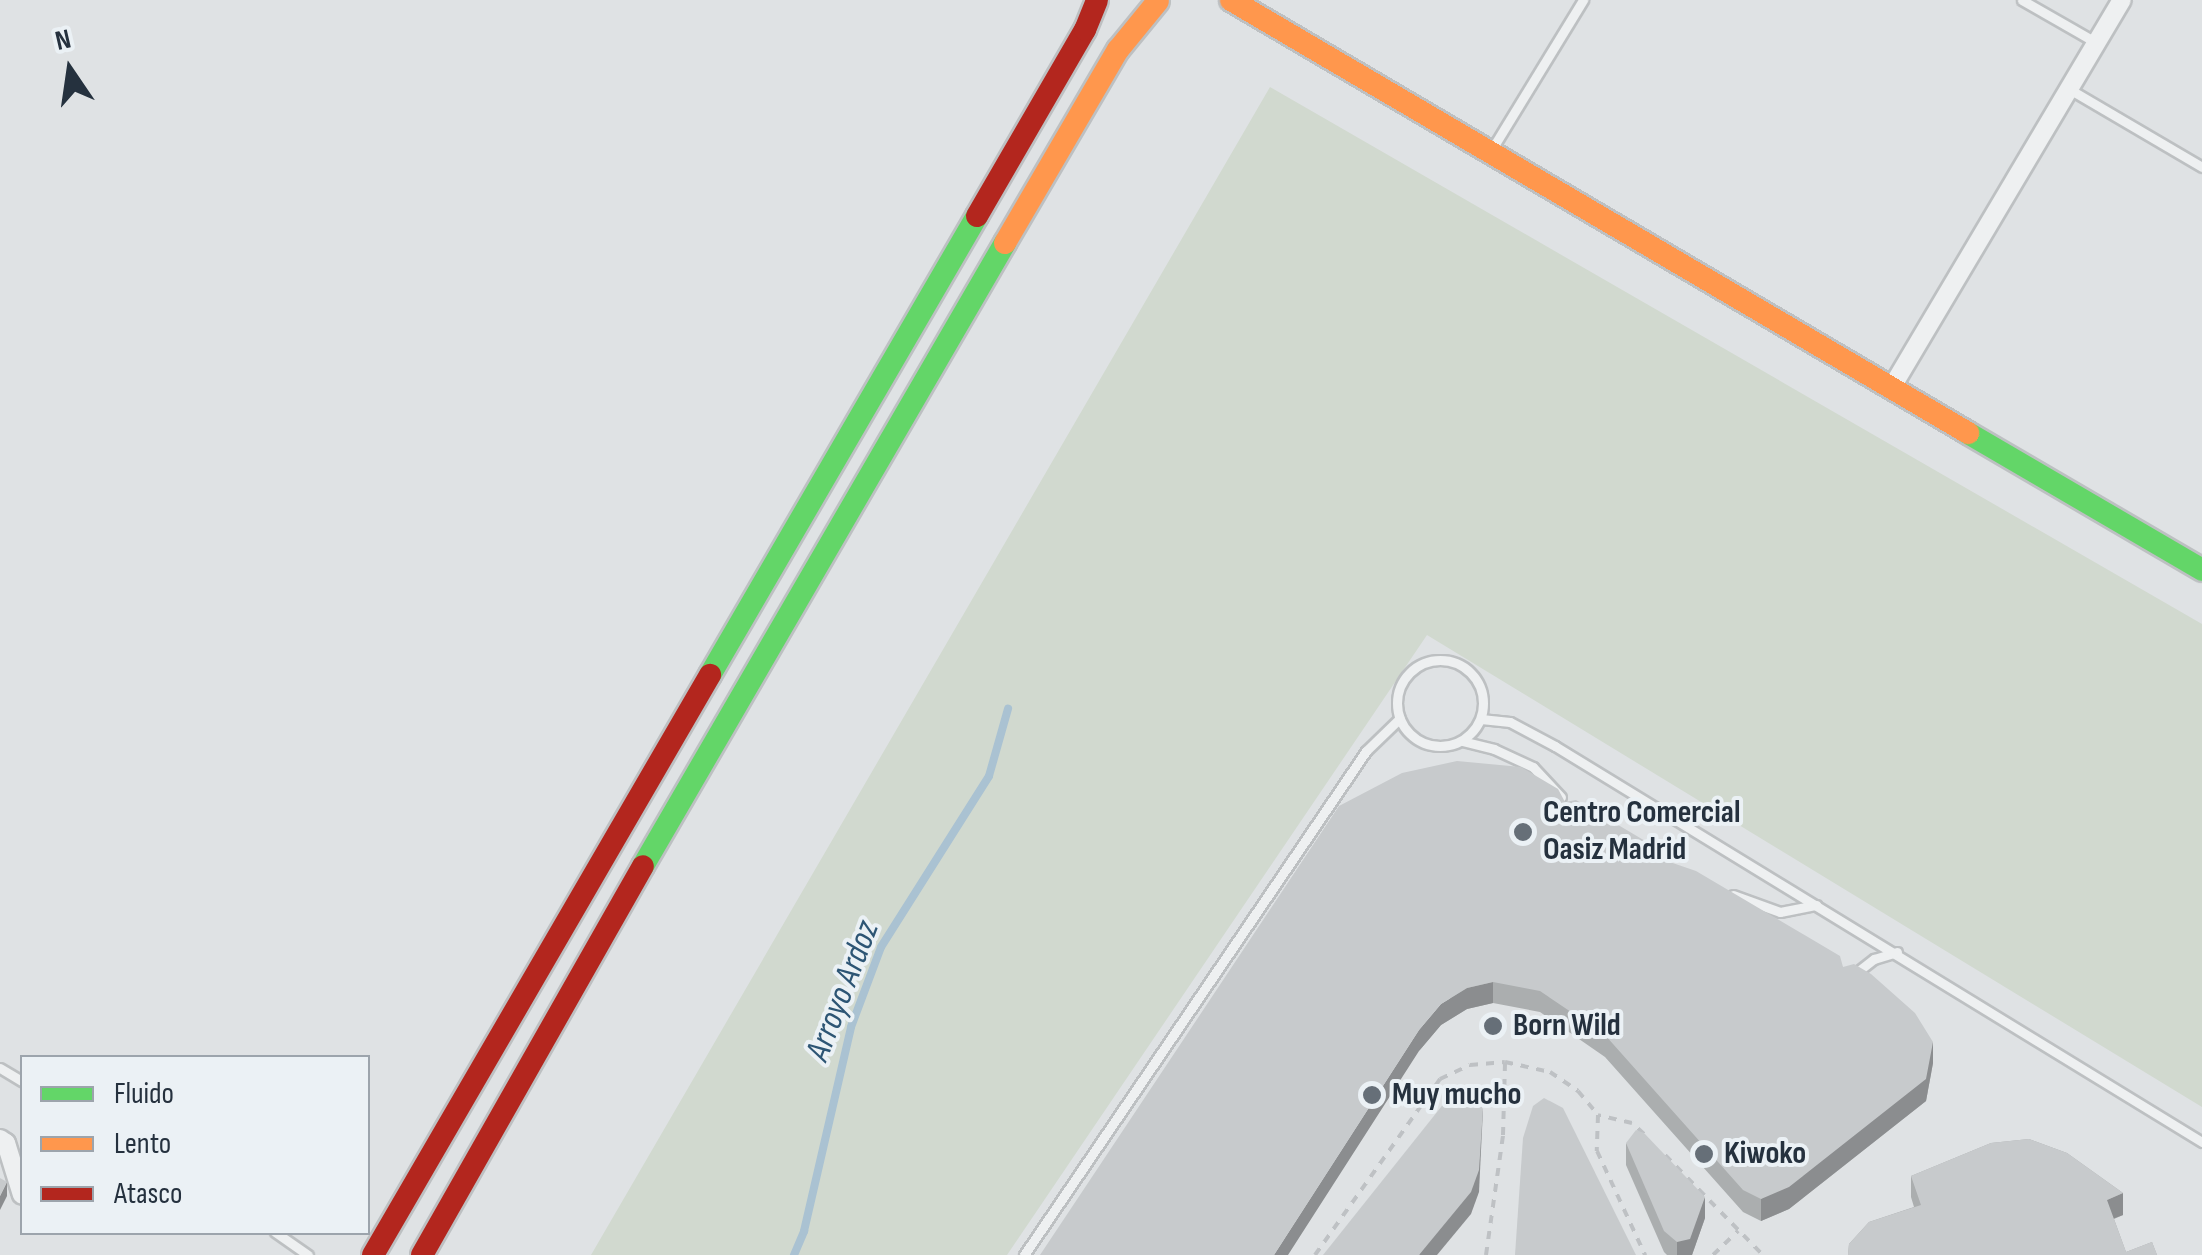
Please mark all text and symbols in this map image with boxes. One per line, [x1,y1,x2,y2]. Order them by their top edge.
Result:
north arrow [20,20,120,120]
text: N [52,23,74,58]
place label: Centro Comercial Oasiz Madrid [1543,795,1740,870]
marker: Centro Comercial Oasiz Madrid [1512,821,1534,843]
water label: Arroyo Ardoz [797,915,889,1067]
place label: Born Wild [1513,1007,1621,1045]
marker: Born Wild [1482,1015,1504,1037]
legend [20,1055,370,1235]
text: Fluido [114,1076,174,1112]
place label: Muy mucho [1392,1076,1521,1114]
marker: Muy mucho [1361,1084,1383,1106]
text: Lento [114,1126,171,1162]
place label: Kiwoko [1724,1135,1806,1173]
marker: Kiwoko [1693,1143,1715,1165]
text: Atasco [114,1176,183,1212]

